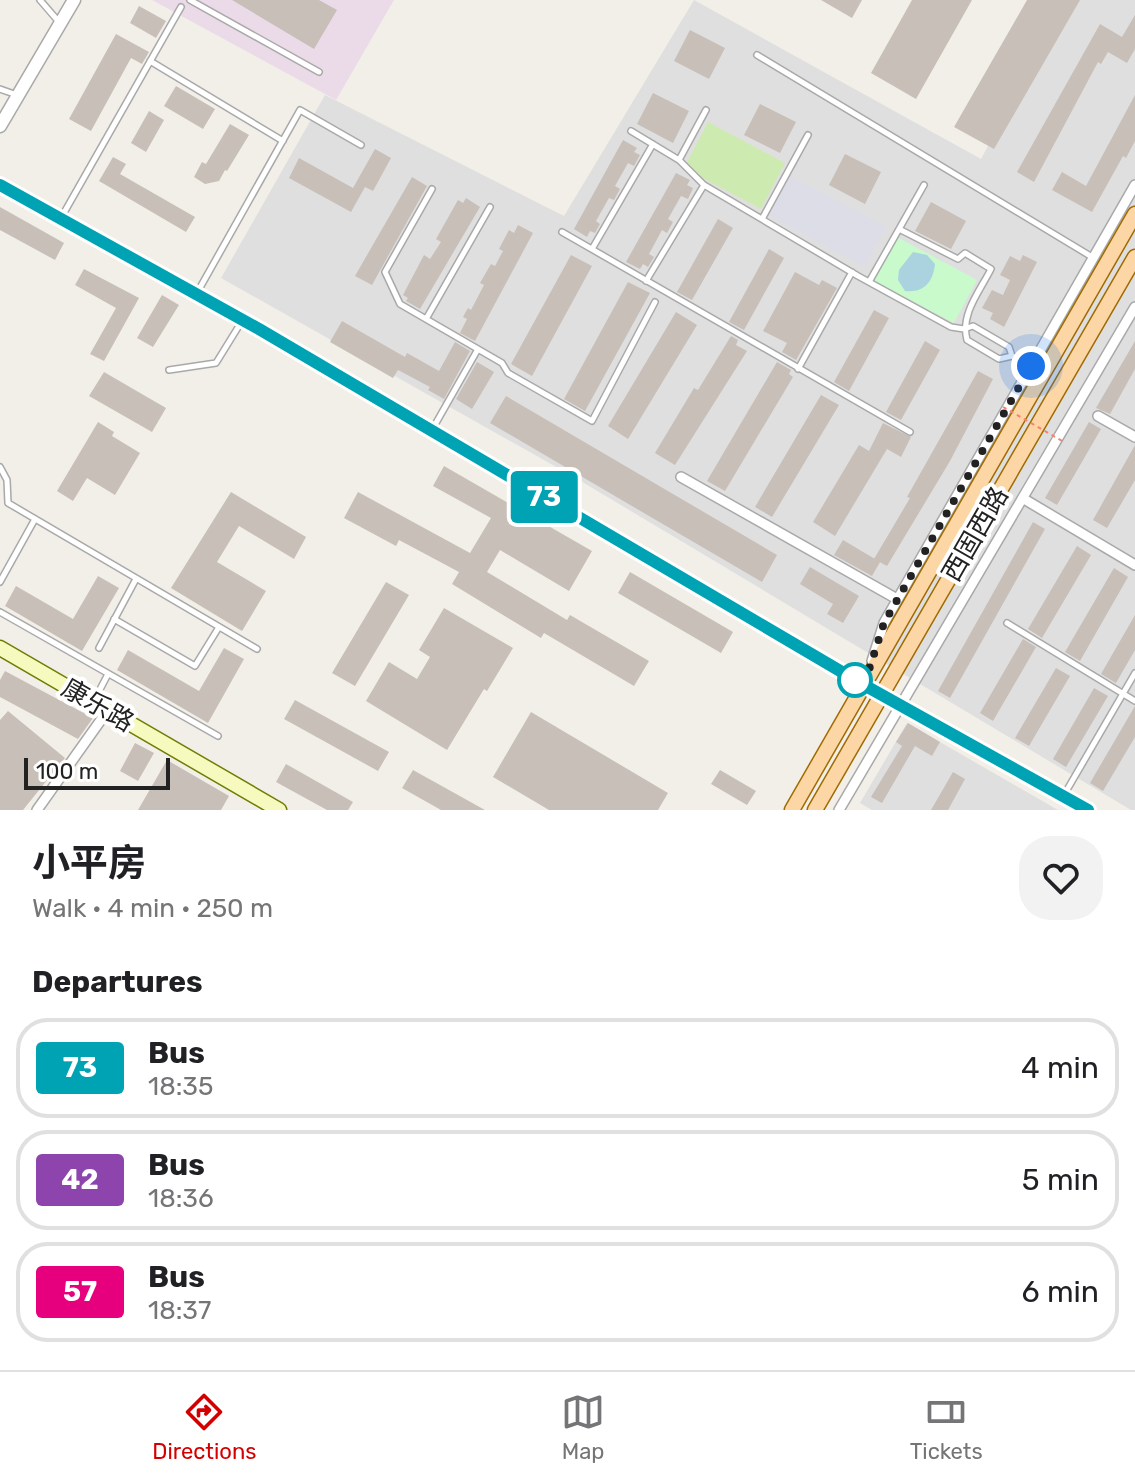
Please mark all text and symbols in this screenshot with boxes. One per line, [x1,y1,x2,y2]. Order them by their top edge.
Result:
your location [1011,346,1051,386]
line badge: 73 [508,471,580,523]
text: 73 [527,480,561,513]
street label: 西固西路 [936,481,1015,587]
unlabelled marker [838,663,872,697]
street label: 康乐路 [56,673,139,738]
scale bar [24,754,170,790]
text: 100 m [36,758,98,785]
button: heart [1019,836,1103,920]
text: 小平房 [32,840,146,886]
text: Walk · 4 min · 250 m [32,893,273,924]
text: Departures [32,964,203,1000]
text: Bus [148,1035,205,1071]
text: 4 min [1021,1050,1099,1086]
text: 73 [63,1051,97,1084]
text: 18:35 [148,1071,213,1102]
text: Bus [148,1147,205,1183]
text: 5 min [1022,1162,1099,1198]
text: 42 [61,1163,99,1196]
text: 18:36 [148,1183,214,1214]
text: Bus [148,1259,205,1295]
text: 6 min [1021,1274,1099,1310]
text: 57 [63,1275,97,1308]
text: 18:37 [148,1295,211,1326]
tab: Directions [152,1390,256,1465]
tab: Map [561,1390,605,1465]
tab: Tickets [910,1390,983,1465]

